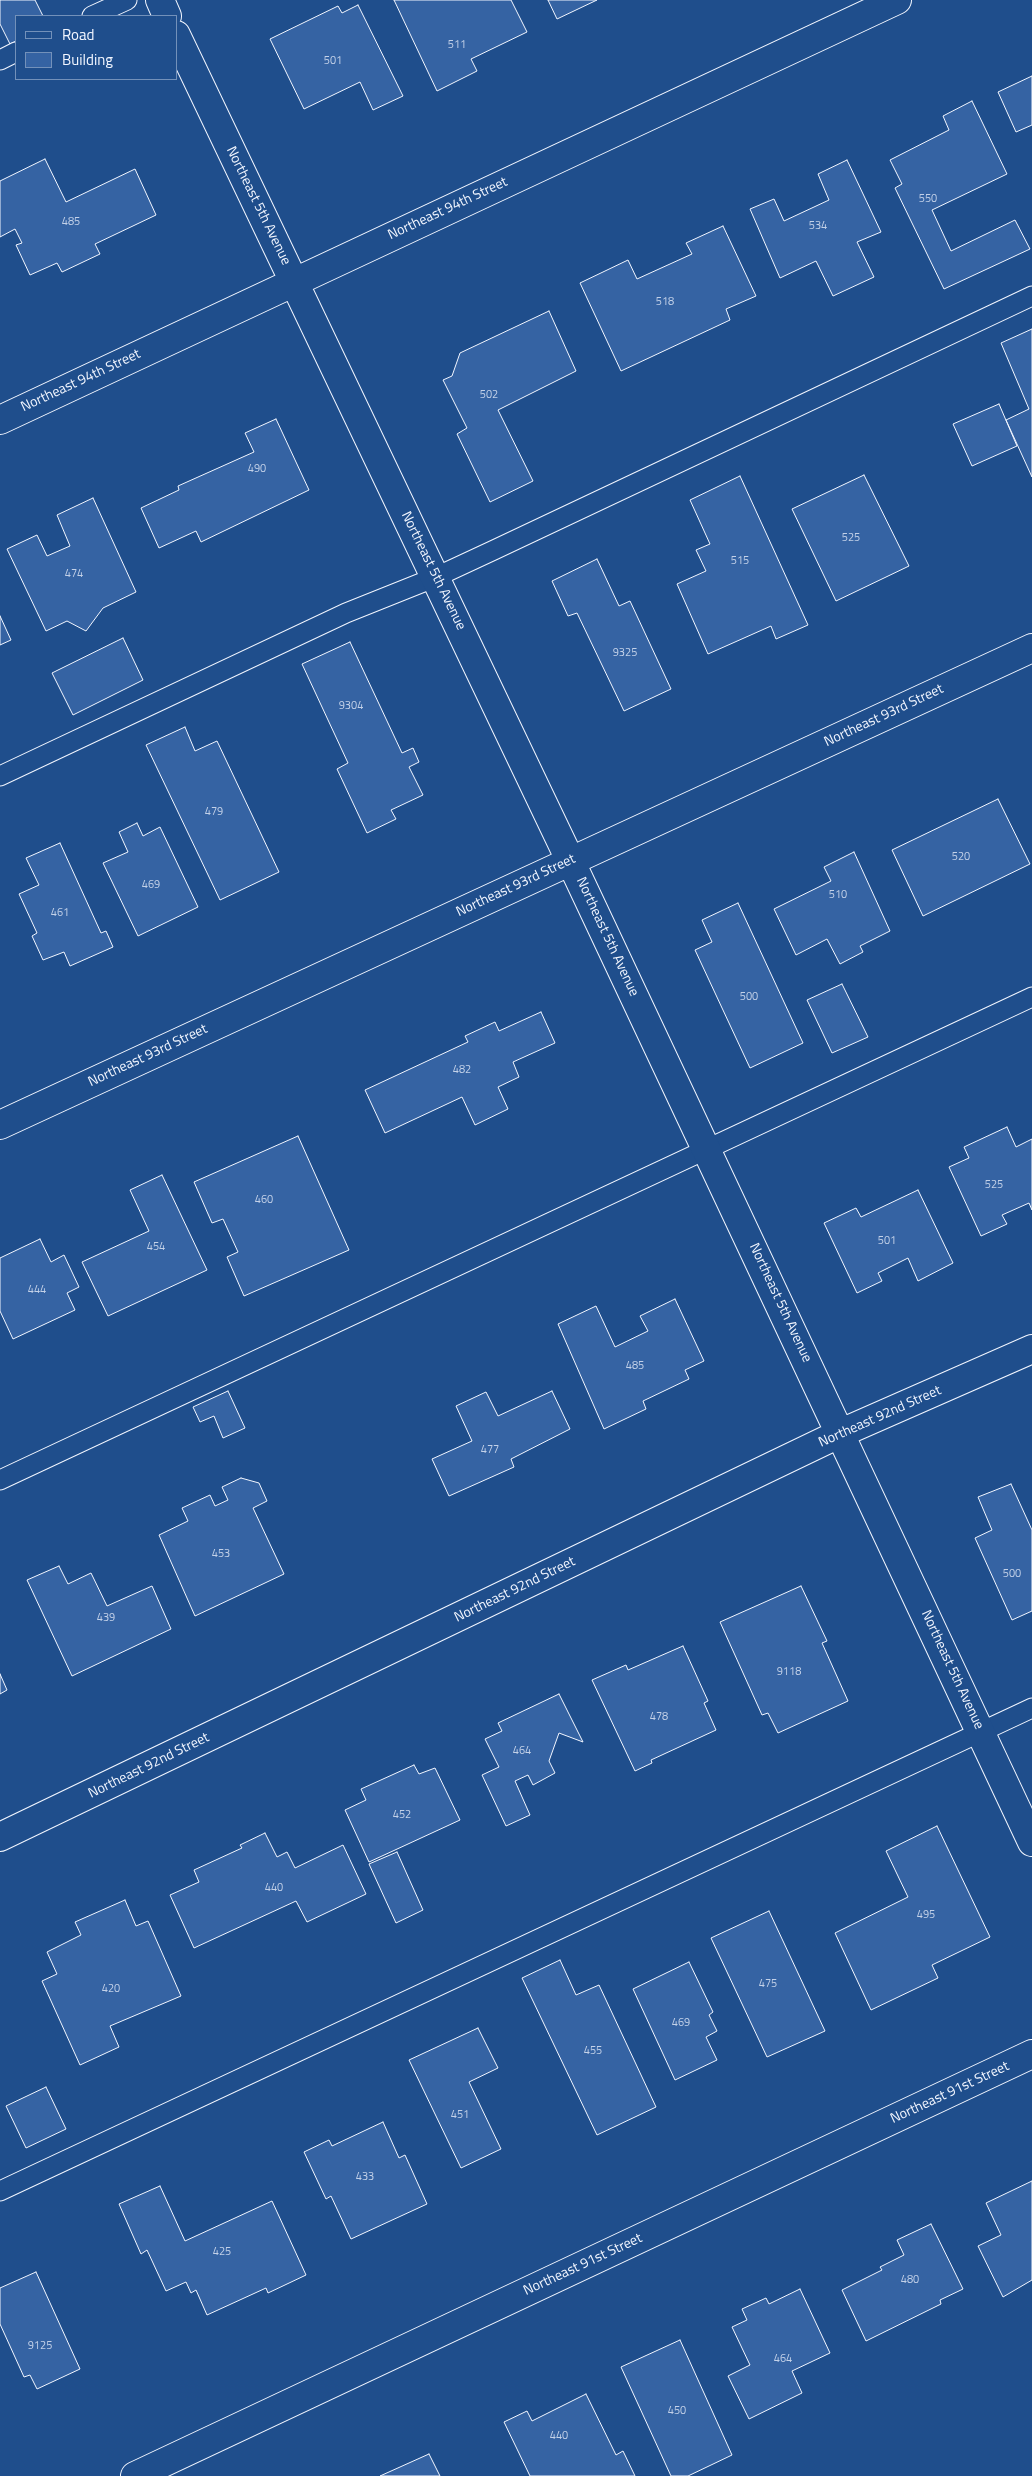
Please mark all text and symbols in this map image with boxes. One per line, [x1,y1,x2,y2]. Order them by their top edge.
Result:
legend [15,15,178,80]
text: Road [62,23,94,46]
house number: 511 [448,38,466,52]
text: Building [62,48,113,71]
house number: 501 [324,54,342,68]
street label: Northeast 5th Avenue [222,144,294,268]
street label: Northeast 94th Street [386,174,510,244]
house number: 550 [919,192,937,206]
house number: 485 [62,215,80,229]
house number: 534 [809,219,827,233]
house number: 518 [656,295,674,309]
street label: Northeast 94th Street [19,346,143,416]
house number: 502 [480,388,498,402]
house number: 490 [248,462,266,476]
street label: Northeast 5th Avenue [397,509,469,633]
house number: 525 [842,531,860,545]
house number: 515 [731,554,749,568]
house number: 474 [65,567,83,581]
house number: 9325 [613,646,637,660]
street label: Northeast 93rd Street [822,681,946,751]
house number: 9304 [339,699,363,713]
house number: 479 [205,805,223,819]
house number: 520 [952,850,970,864]
street label: Northeast 93rd Street [454,851,578,921]
street label: Northeast 5th Avenue [572,875,642,999]
house number: 469 [142,878,160,892]
house number: 510 [829,888,847,902]
house number: 461 [51,906,69,920]
house number: 500 [740,990,758,1004]
street label: Northeast 93rd Street [86,1021,210,1091]
house number: 482 [453,1063,471,1077]
house number: 525 [985,1178,1003,1192]
house number: 460 [255,1193,273,1207]
house number: 501 [878,1234,896,1248]
house number: 454 [147,1240,165,1254]
street label: Northeast 5th Avenue [745,1241,815,1365]
house number: 444 [28,1283,46,1297]
house number: 485 [626,1359,644,1373]
street label: Northeast 92nd Street [816,1382,944,1452]
house number: 477 [481,1443,499,1457]
house number: 453 [212,1547,230,1561]
street label: Northeast 92nd Street [452,1553,578,1627]
house number: 500 [1003,1567,1021,1581]
street label: Northeast 5th Avenue [917,1608,987,1732]
house number: 439 [97,1611,115,1625]
house number: 9118 [777,1665,801,1679]
house number: 478 [650,1710,668,1724]
street label: Northeast 92nd Street [86,1729,212,1803]
house number: 464 [513,1744,531,1758]
house number: 452 [393,1808,411,1822]
house number: 440 [265,1881,283,1895]
house number: 495 [917,1908,935,1922]
house number: 475 [759,1977,777,1991]
house number: 420 [102,1982,120,1996]
house number: 469 [672,2016,690,2030]
house number: 455 [584,2044,602,2058]
street label: Northeast 91st Street [888,2058,1012,2128]
house number: 451 [451,2108,469,2122]
house number: 433 [356,2170,374,2184]
street label: Northeast 91st Street [521,2230,645,2300]
house number: 425 [213,2245,231,2259]
house number: 480 [901,2273,919,2287]
house number: 9125 [28,2339,52,2353]
house number: 464 [774,2352,792,2366]
house number: 450 [668,2404,686,2418]
house number: 440 [550,2429,568,2443]

